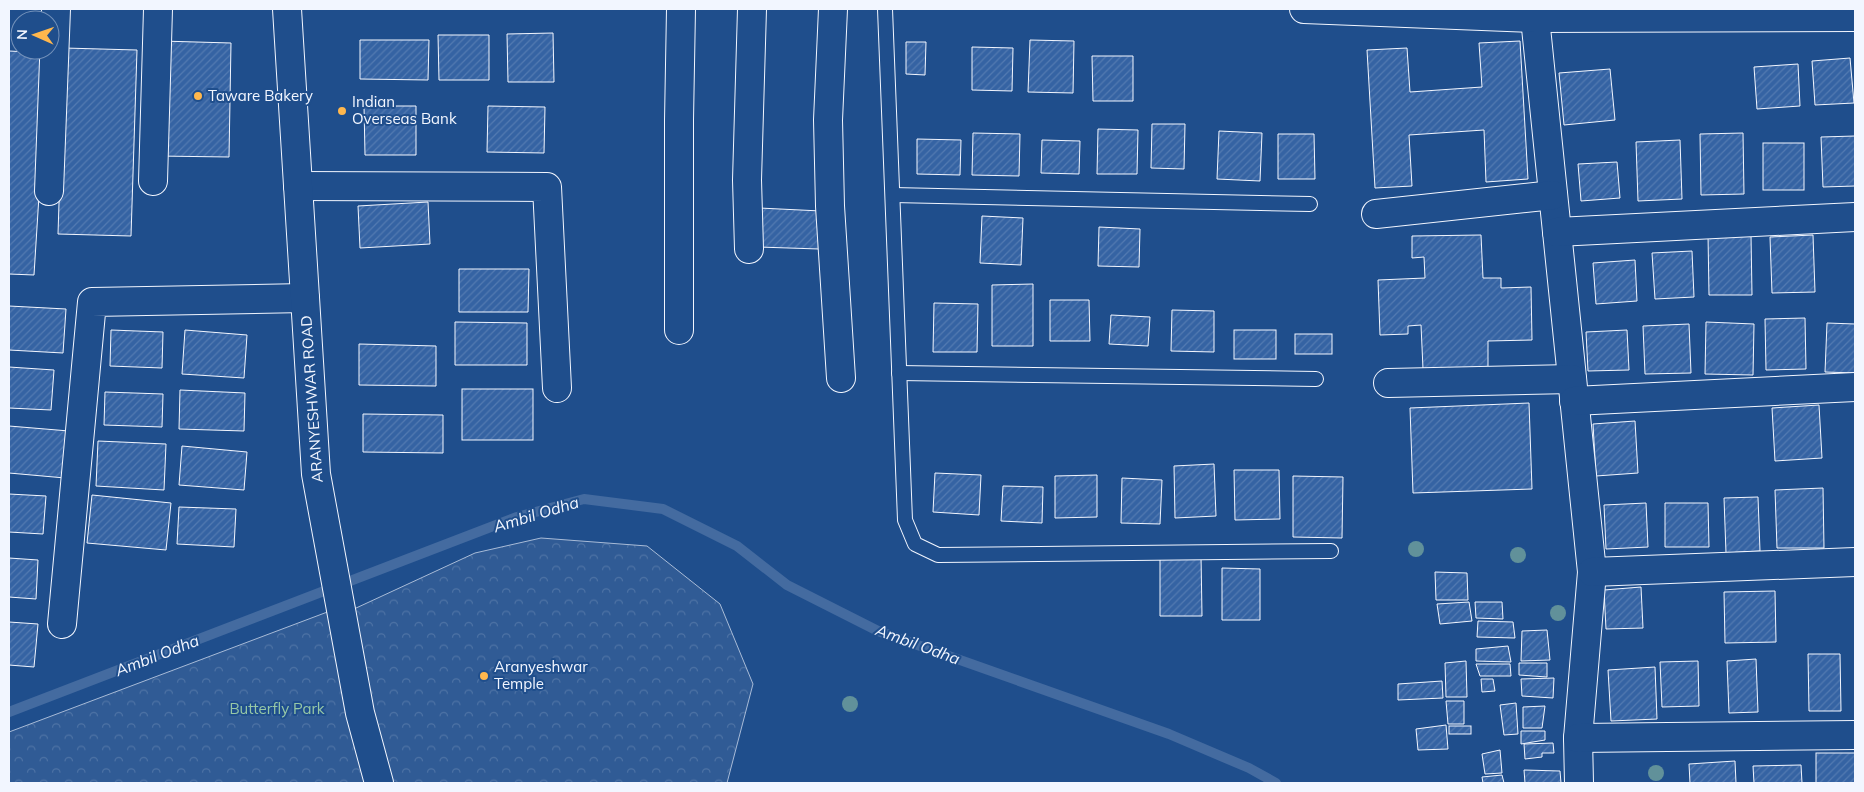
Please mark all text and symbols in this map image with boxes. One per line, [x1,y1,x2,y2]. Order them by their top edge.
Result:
north arrow [10,10,60,60]
text: N [13,29,31,40]
place label: Taware Bakery [208,86,313,105]
marker: Taware Bakery [192,90,204,102]
place label: Indian Overseas Bank [352,92,457,128]
marker: Indian Overseas Bank [336,105,348,117]
street label: ARANYESHWAR ROAD [296,315,327,483]
water label: Ambil Odha [490,491,581,537]
water label: Ambil Odha [872,619,963,669]
water label: Ambil Odha [111,630,202,680]
place label: Aranyeshwar Temple [494,657,588,693]
marker: Aranyeshwar Temple [478,670,490,682]
park label: Butterfly Park [229,699,325,718]

